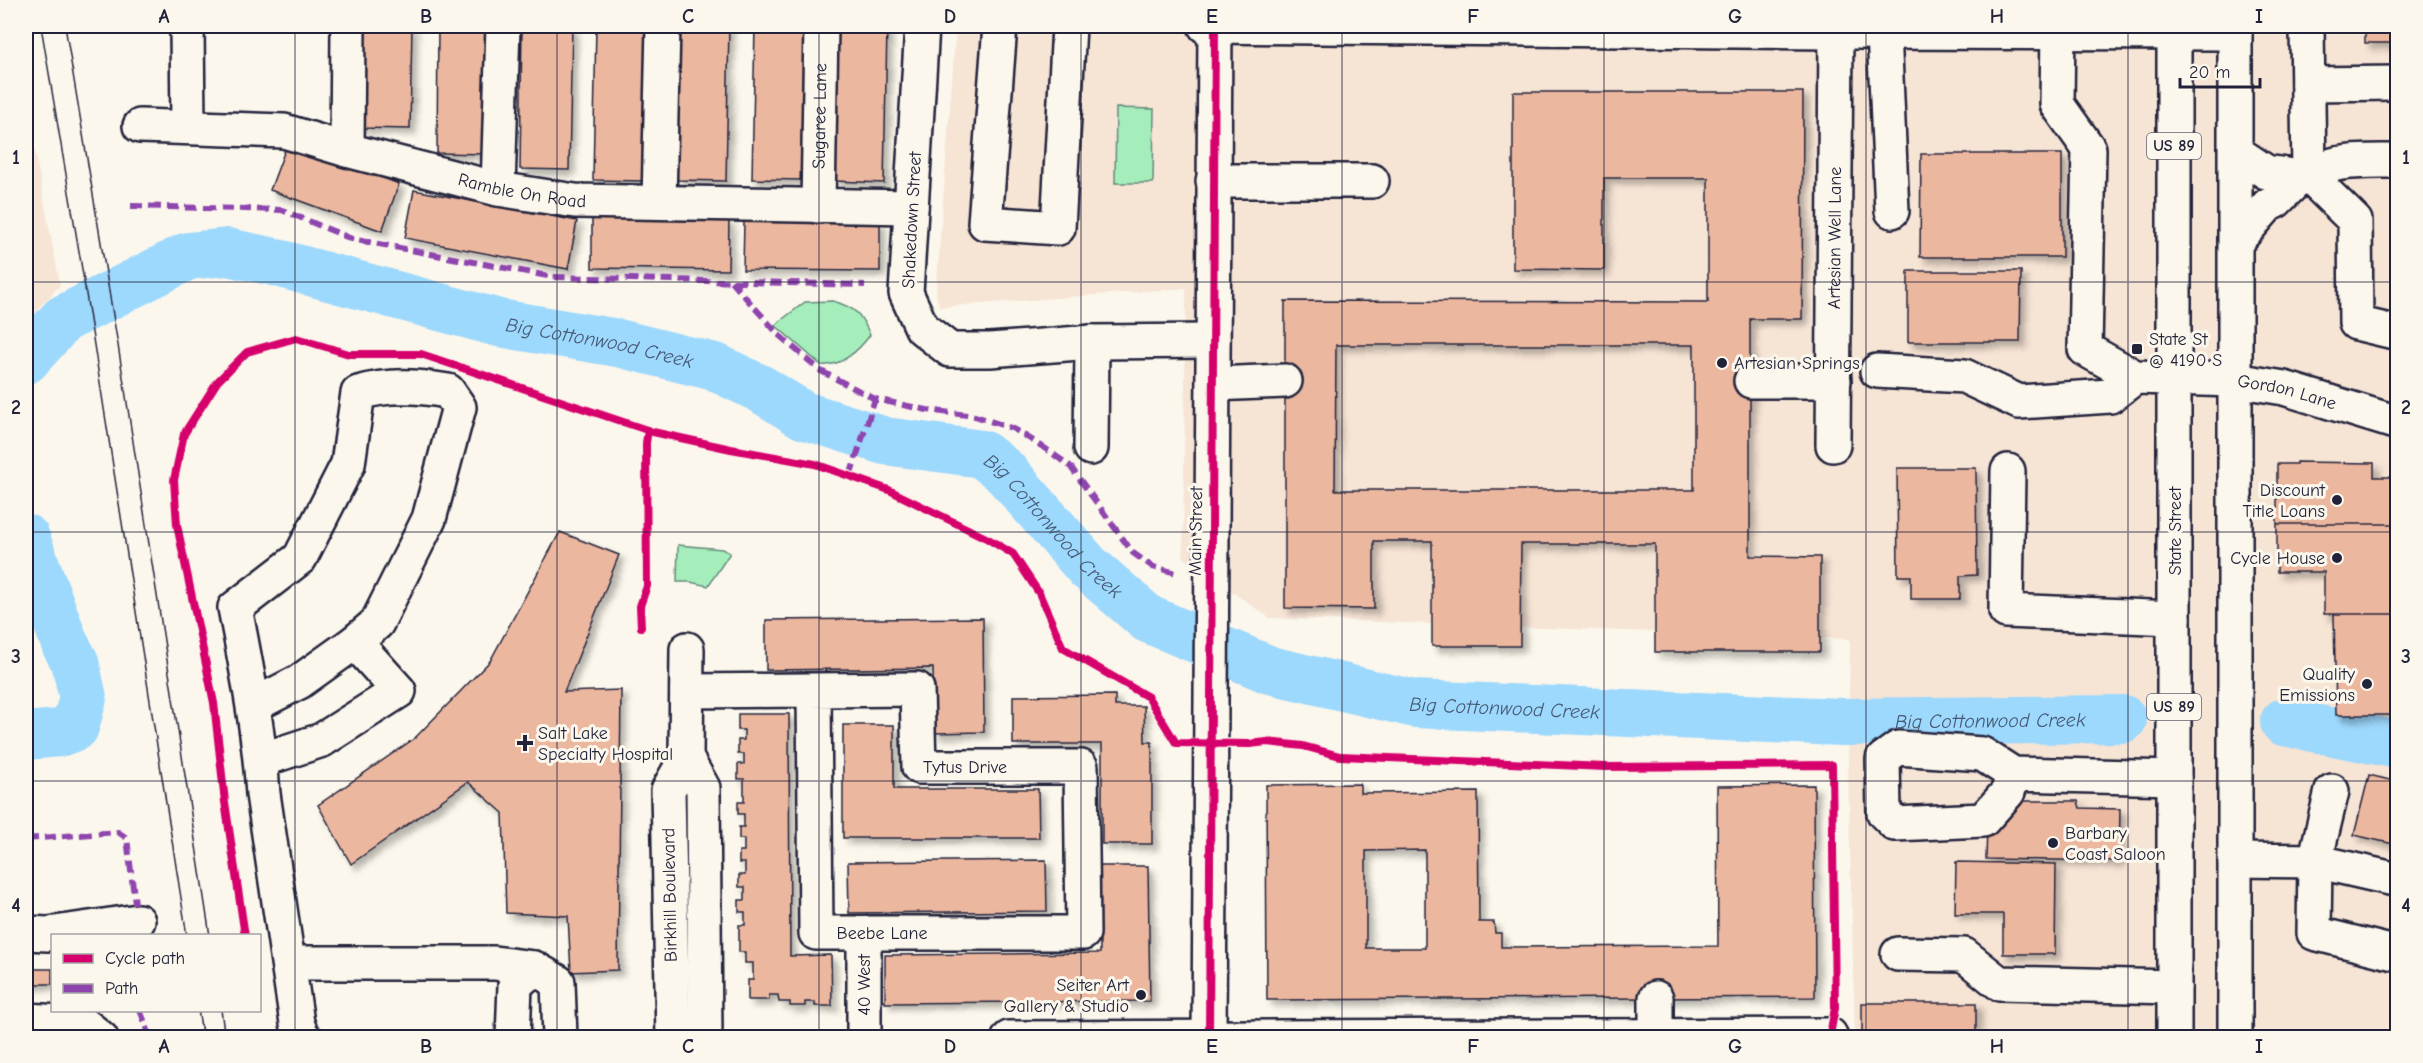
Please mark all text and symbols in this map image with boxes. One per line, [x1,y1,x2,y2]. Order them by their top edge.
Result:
text: A [158,5,170,28]
text: B [420,5,432,28]
text: C [682,5,694,28]
text: D [944,5,956,28]
text: E [1206,5,1218,28]
text: F [1467,5,1479,28]
text: G [1728,5,1742,28]
text: H [1990,5,2004,28]
text: I [2255,5,2263,28]
scale bar [2180,51,2260,89]
text: 20 m [2189,62,2230,83]
street label: Sugaree Lane [808,63,831,169]
road number: US 89 [2147,133,2201,159]
text: 1 [12,146,20,169]
text: 1 [2402,146,2410,169]
street label: Shakedown Street [898,150,926,289]
street label: Artesian Well Lane [1823,167,1846,309]
street label: Ramble On Road [456,169,586,212]
water label: Big Cottonwood Creek [504,313,696,373]
place label: State St @ 4190 S [2149,329,2222,371]
marker: State St @ 4190 S [2130,342,2144,356]
place label: Artesian Springs [1734,353,1860,374]
marker: Artesian Springs [1715,356,1729,370]
street label: Gordon Lane [2236,370,2339,414]
text: 2 [11,396,21,419]
text: 2 [2401,396,2411,419]
water label: Big Cottonwood Creek [980,449,1127,603]
place label: Discount Title Loans [2242,480,2326,522]
street label: Main Street [1185,485,1207,576]
street label: State Street [2165,486,2186,575]
marker: Discount Title Loans [2330,493,2344,507]
place label: Cycle House [2230,548,2325,569]
marker: Cycle House [2330,551,2344,565]
text: 3 [11,645,21,668]
text: 3 [2401,645,2411,668]
place label: Quality Emissions [2279,664,2356,706]
marker: Quality Emissions [2360,677,2374,691]
water label: Big Cottonwood Creek [1409,692,1601,723]
road number: US 89 [2147,694,2201,720]
water label: Big Cottonwood Creek [1895,708,2086,733]
place label: Salt Lake Specialty Hospital [538,723,673,765]
marker: Salt Lake Specialty Hospital [516,734,534,752]
street label: Tytus Drive [923,757,1007,778]
place label: Barbary Coast Saloon [2065,823,2166,865]
street label: Birkhill Boulevard [658,828,682,962]
marker: Barbary Coast Saloon [2046,836,2060,850]
text: 4 [11,894,21,917]
text: 4 [2401,894,2411,917]
street label: Beebe Lane [837,923,927,944]
legend [51,934,261,1012]
text: Cycle path [105,948,185,969]
street label: 40 West [854,953,875,1016]
place label: Seiter Art Gallery & Studio [1004,975,1130,1017]
text: Path [105,978,138,999]
marker: Seiter Art Gallery & Studio [1134,988,1148,1002]
text: A [158,1035,170,1058]
text: B [420,1035,432,1058]
text: C [682,1035,694,1058]
text: D [944,1035,956,1058]
text: E [1206,1035,1218,1058]
text: F [1467,1035,1479,1058]
text: G [1728,1035,1742,1058]
text: H [1990,1035,2004,1058]
text: I [2255,1035,2263,1058]

